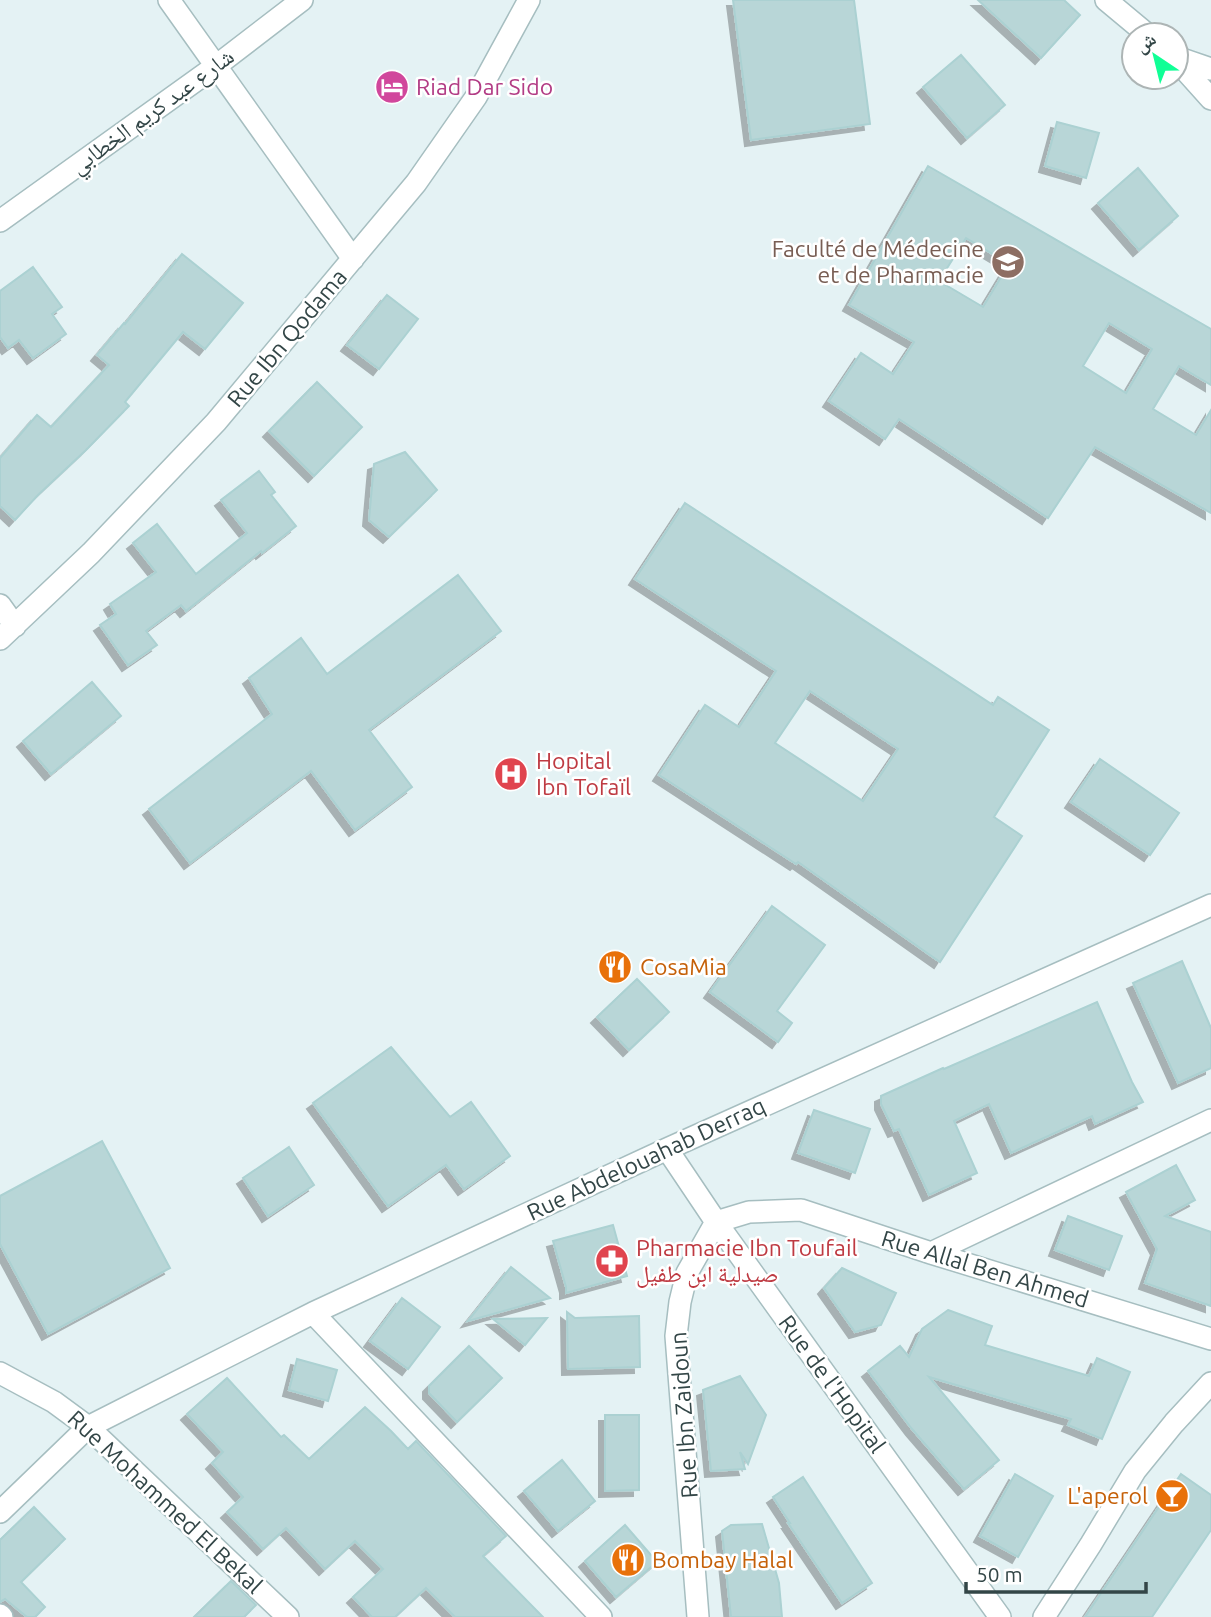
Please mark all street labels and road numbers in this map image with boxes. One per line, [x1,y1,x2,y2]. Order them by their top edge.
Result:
street label: شارع عبد كريم الخطابي [65,43,242,184]
street label: Rue Ibn Qodama [222,264,351,411]
street label: Rue Abdelouahab Derraq [523,1092,769,1225]
street label: Rue Allal Ben Ahmed [879,1225,1092,1312]
street label: Rue de l'Hopital [774,1310,891,1457]
street label: Rue Ibn Zaidoun [665,1331,702,1499]
street label: Rue Mohammed El Bekal [63,1405,267,1598]

